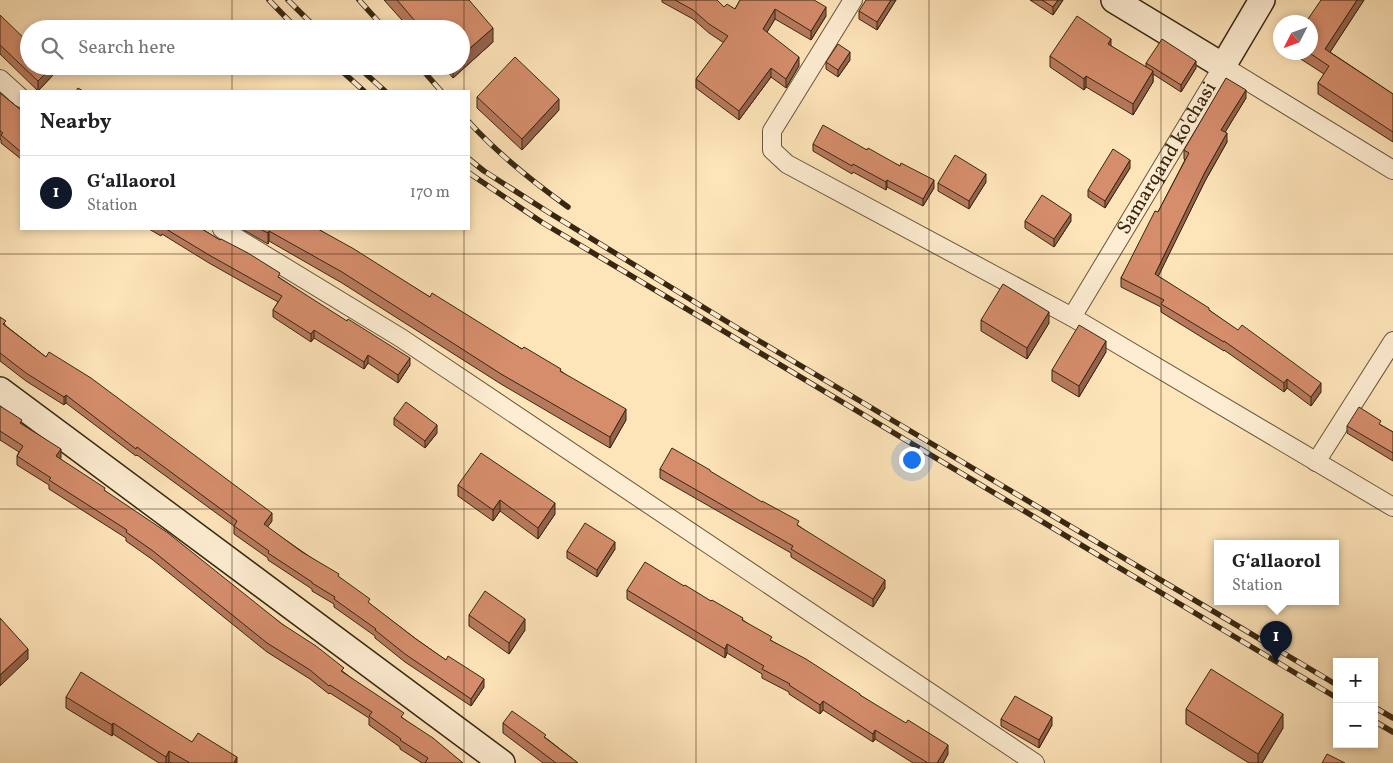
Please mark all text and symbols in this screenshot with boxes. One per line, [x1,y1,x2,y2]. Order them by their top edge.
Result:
north arrow [1273,15,1318,60]
search box [20,20,470,75]
icon: search [38,34,66,62]
text: Search here [78,35,175,61]
street label: Samarqand ko'chasi [1111,77,1224,240]
text: Nearby [40,108,111,137]
text: Gʻallaorol [87,169,176,195]
text: 1 [53,182,59,204]
text: 170 m [410,182,450,204]
text: Station [87,195,138,217]
your location [899,447,925,473]
popup [1214,540,1339,605]
text: Gʻallaorol [1232,549,1321,575]
text: Station [1232,575,1283,597]
pin: 1 [1260,621,1292,662]
map controls [1333,658,1378,748]
button: + [1333,658,1378,703]
button: − [1333,703,1378,748]

